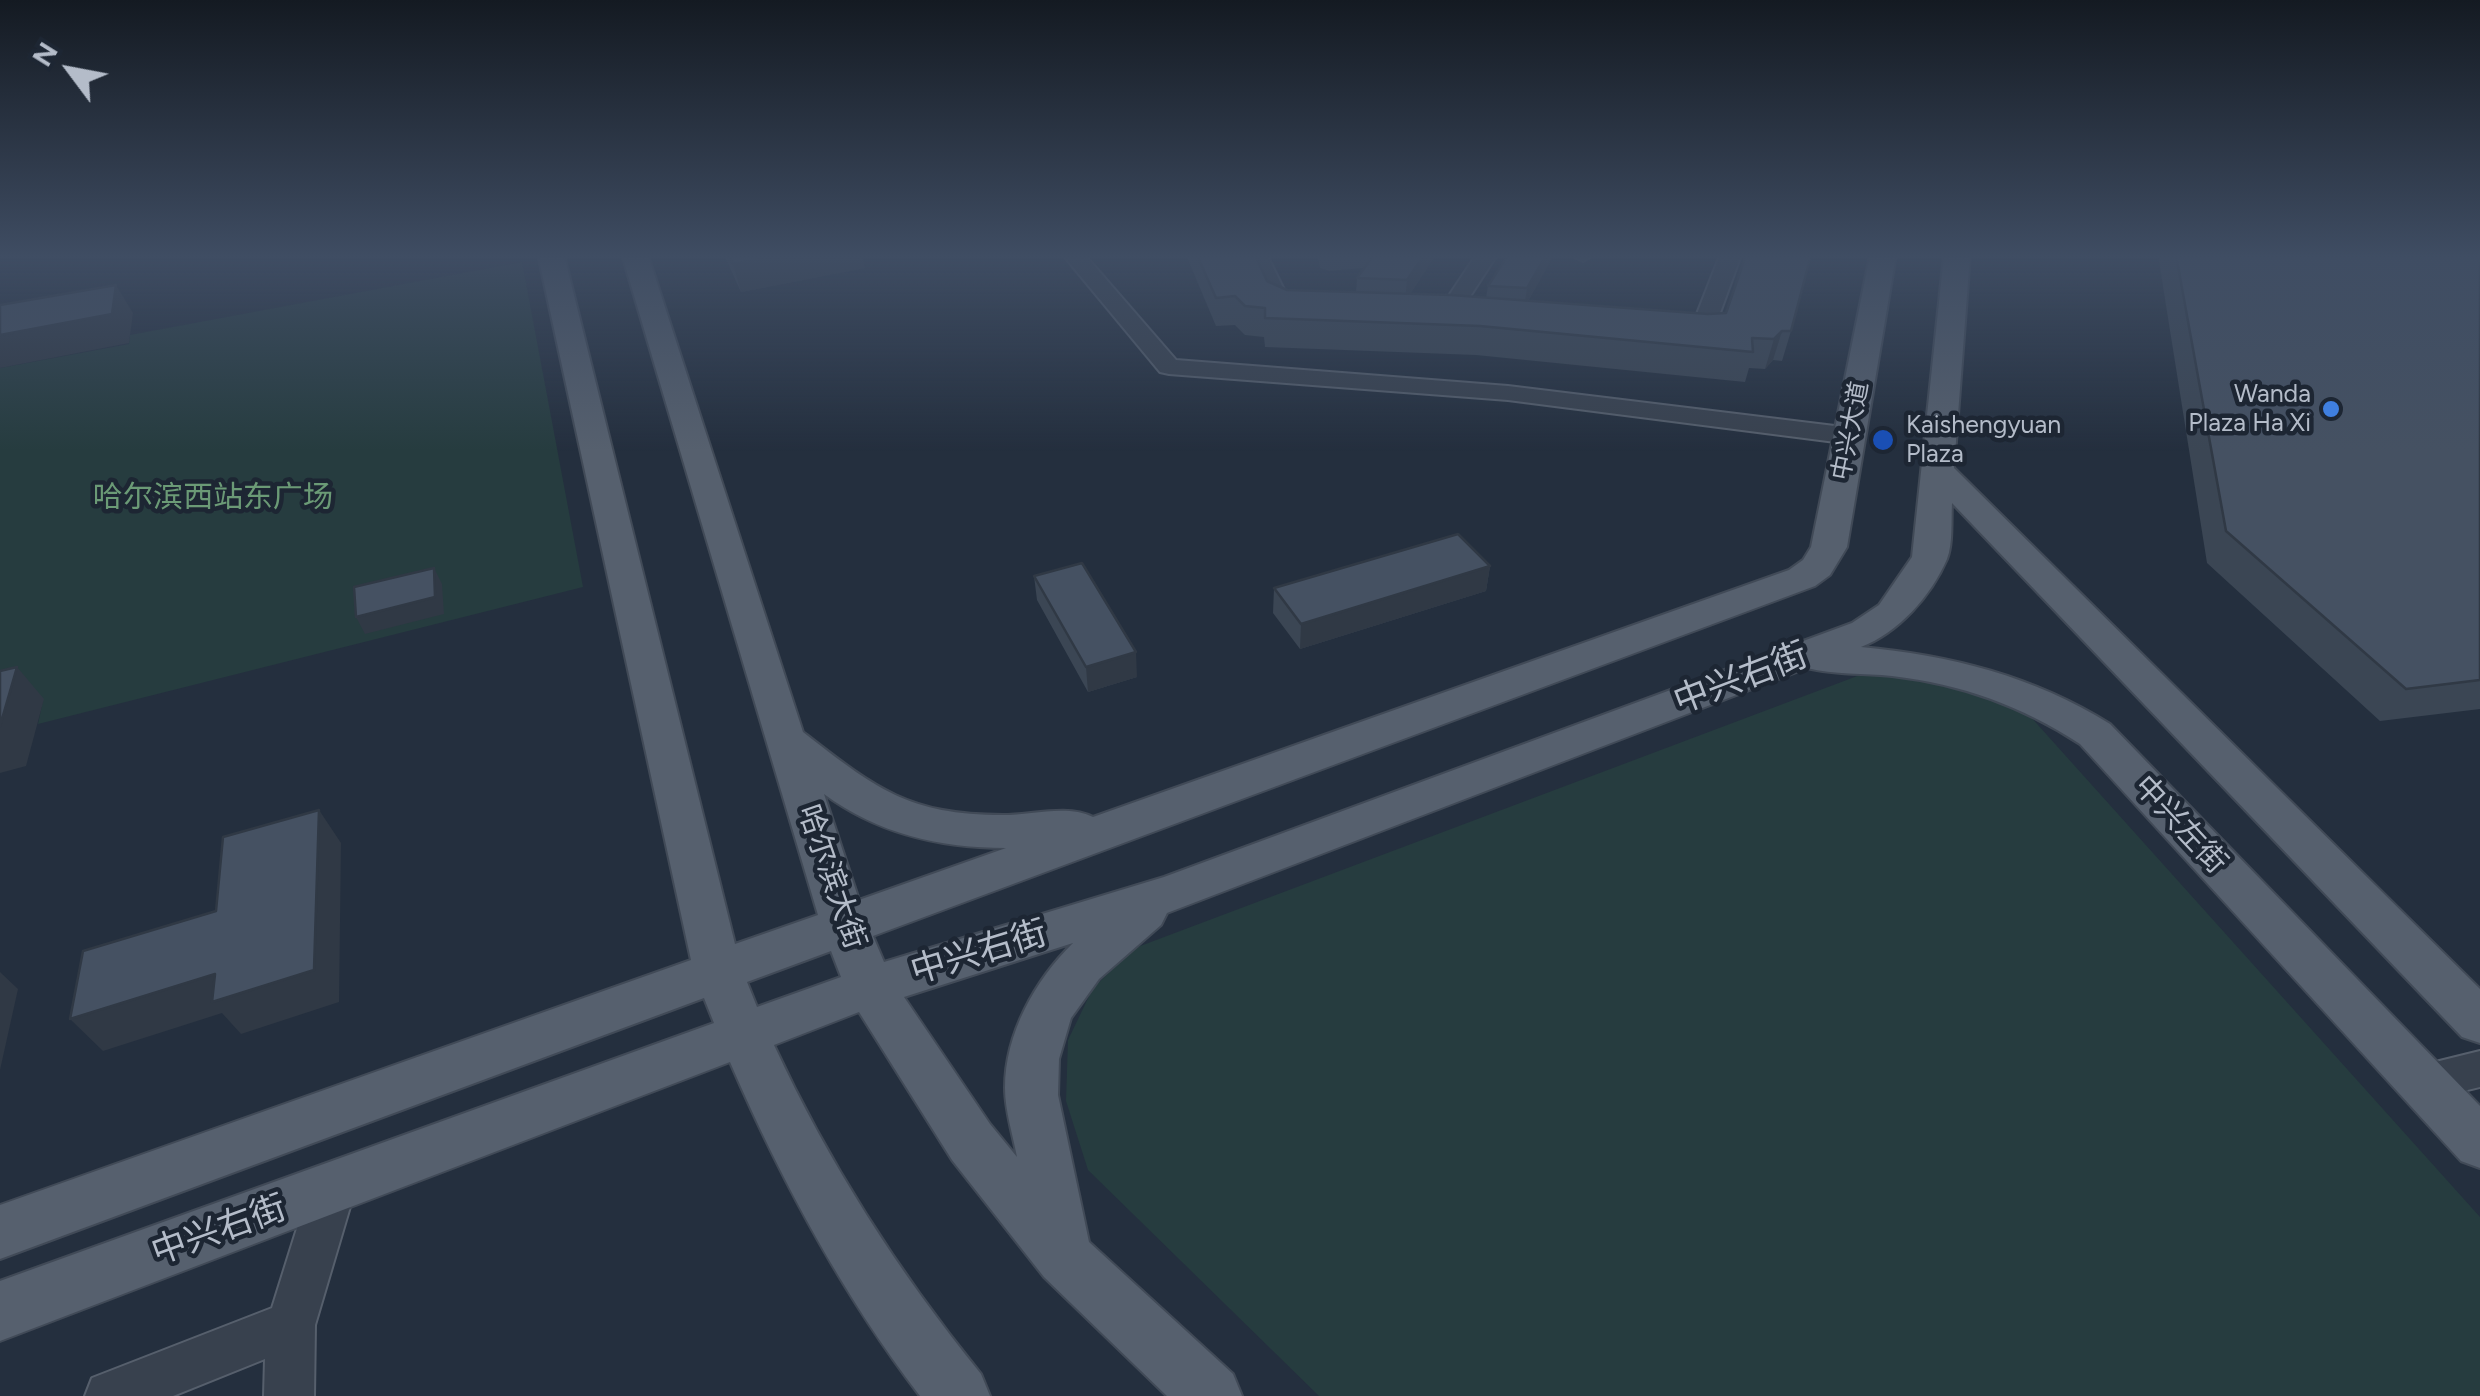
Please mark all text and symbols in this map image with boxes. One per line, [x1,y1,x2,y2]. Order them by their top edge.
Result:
north arrow [20,20,120,120]
text: N [24,36,65,72]
street label: 中兴大道 [1827,379,1875,483]
place label: Wanda Plaza Ha Xi [2188,380,2311,439]
marker: Wanda Plaza Ha Xi [2320,398,2342,420]
place label: Kaishengyuan Plaza [1906,411,2061,470]
marker: Kaishengyuan Plaza [1870,427,1896,453]
park label: 哈尔滨西站东广场 [93,480,333,516]
street label: 中兴右街 [1668,634,1814,724]
street label: 中兴左街 [2126,769,2234,881]
street label: 哈尔滨大街 [790,800,872,954]
street label: 中兴右街 [906,912,1052,994]
street label: 中兴右街 [146,1187,292,1275]

